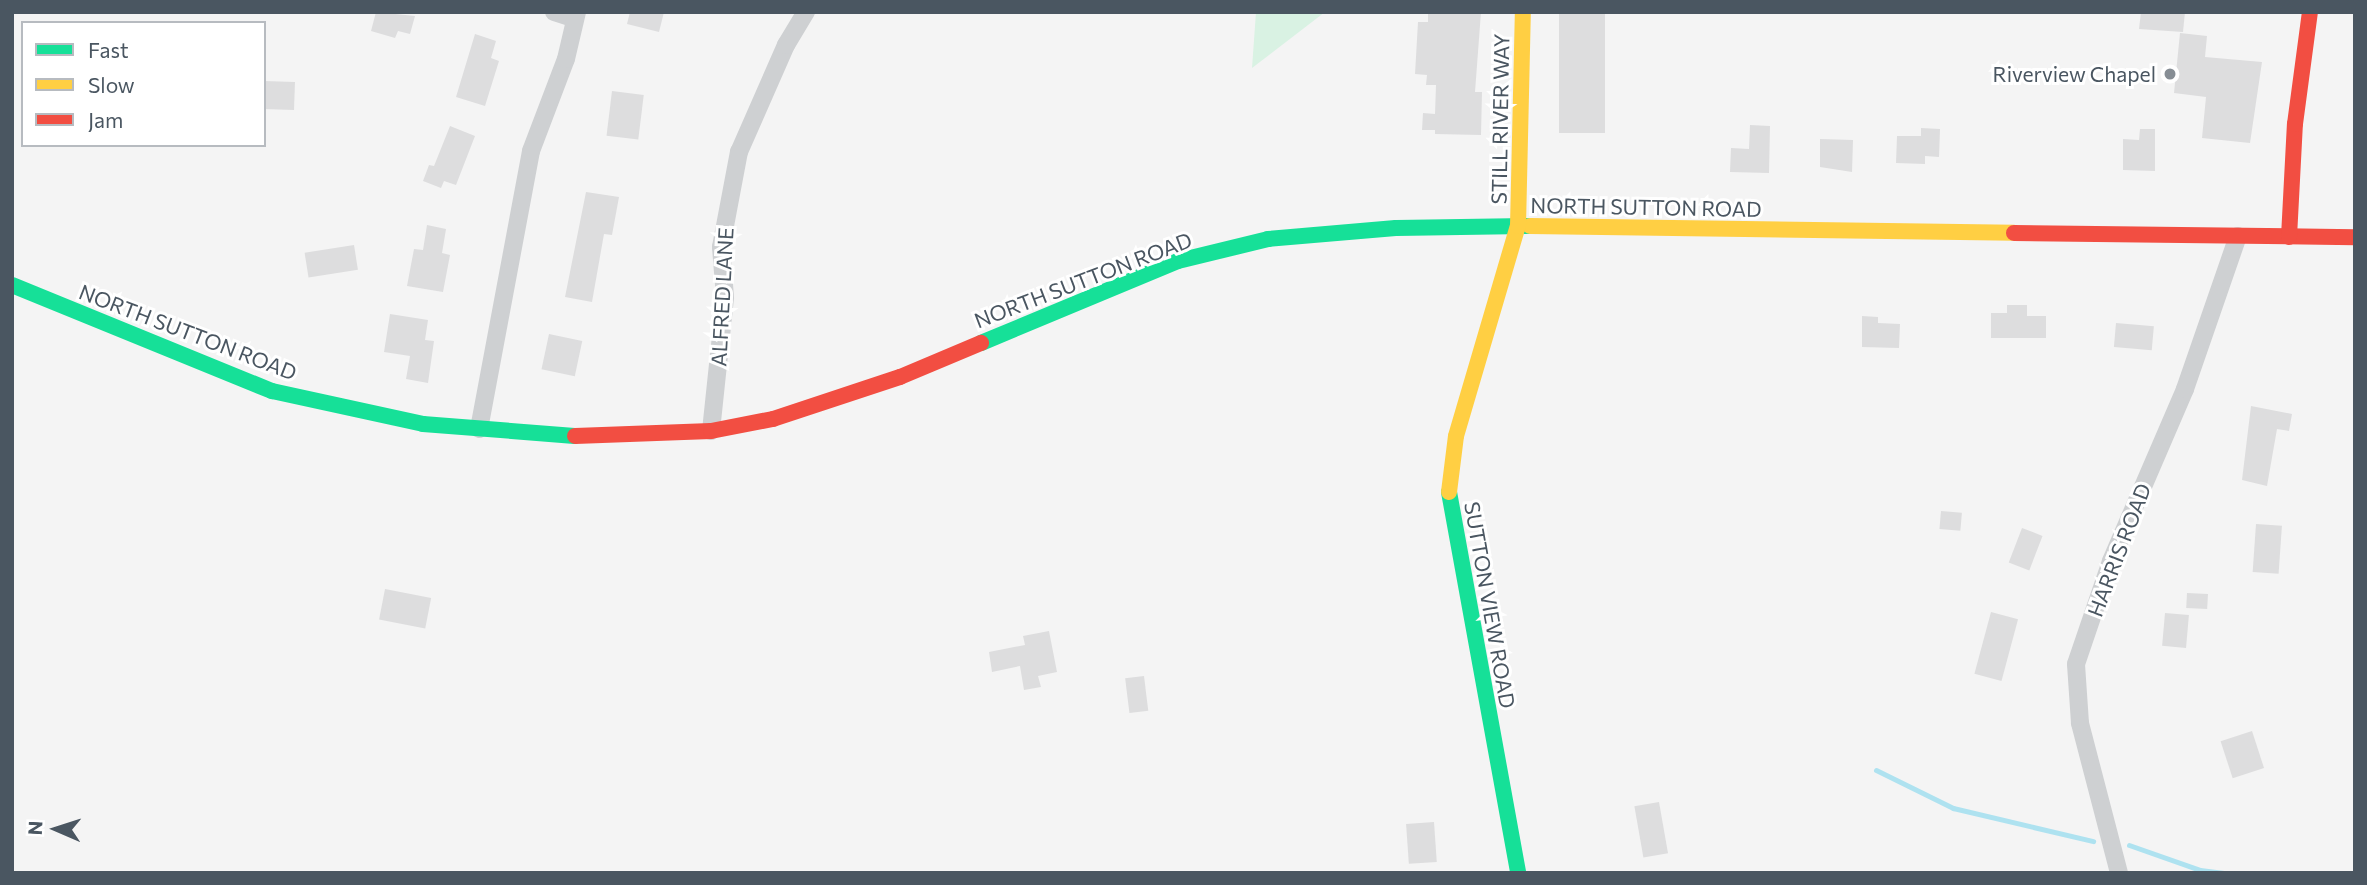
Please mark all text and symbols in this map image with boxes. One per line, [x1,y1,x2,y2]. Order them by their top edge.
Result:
legend [21,21,266,147]
street label: STILL RIVER WAY [1486,34,1514,204]
text: Fast [88,37,129,62]
place label: Riverview Chapel [1993,61,2156,87]
marker: Riverview Chapel [2162,66,2178,82]
text: Slow [88,72,135,97]
text: Jam [88,107,123,132]
street label: NORTH SUTTON ROAD [1530,192,1762,222]
street label: ALFRED LANE [706,227,738,367]
street label: NORTH SUTTON ROAD [971,227,1195,333]
street label: NORTH SUTTON ROAD [76,279,300,385]
street label: HARRIS ROAD [2082,480,2156,620]
street label: SUTTON VIEW ROAD [1459,500,1521,710]
north arrow [21,794,91,864]
text: N [23,820,46,836]

